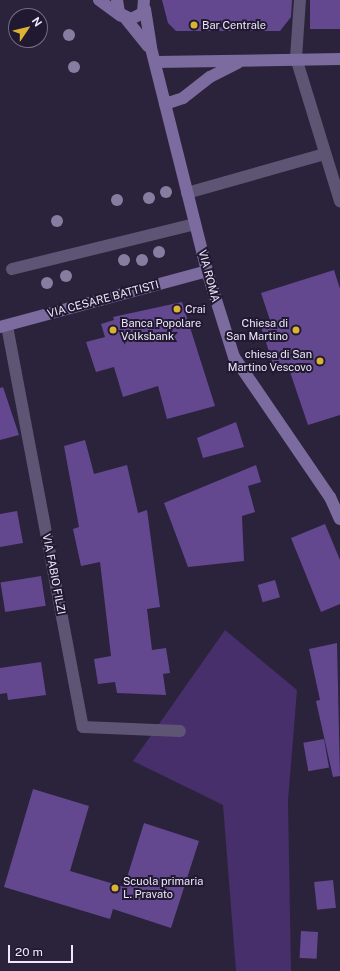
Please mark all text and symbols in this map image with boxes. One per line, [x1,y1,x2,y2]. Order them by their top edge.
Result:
north arrow [8,8,48,48]
text: N [30,15,44,29]
place label: Bar Centrale [202,18,266,32]
marker: Bar Centrale [189,20,199,30]
street label: VIA ROMA [196,248,222,304]
street label: VIA CESARE BATTISTI [46,278,160,320]
place label: Crai [185,302,205,316]
marker: Crai [172,304,182,314]
place label: Banca Popolare Volksbank [121,317,201,343]
place label: Chiesa di San Martino [226,317,288,343]
marker: Banca Popolare Volksbank [108,325,118,335]
marker: Chiesa di San Martino [291,325,301,335]
place label: chiesa di San Martino Vescovo [227,348,312,374]
marker: chiesa di San Martino Vescovo [315,356,325,366]
street label: VIA FABIO FILZI [40,532,68,616]
place label: Scuola primaria L. Pravato [123,875,203,901]
marker: Scuola primaria L. Pravato [110,883,120,893]
scale bar [10,937,75,963]
text: 20 m [15,945,43,959]

